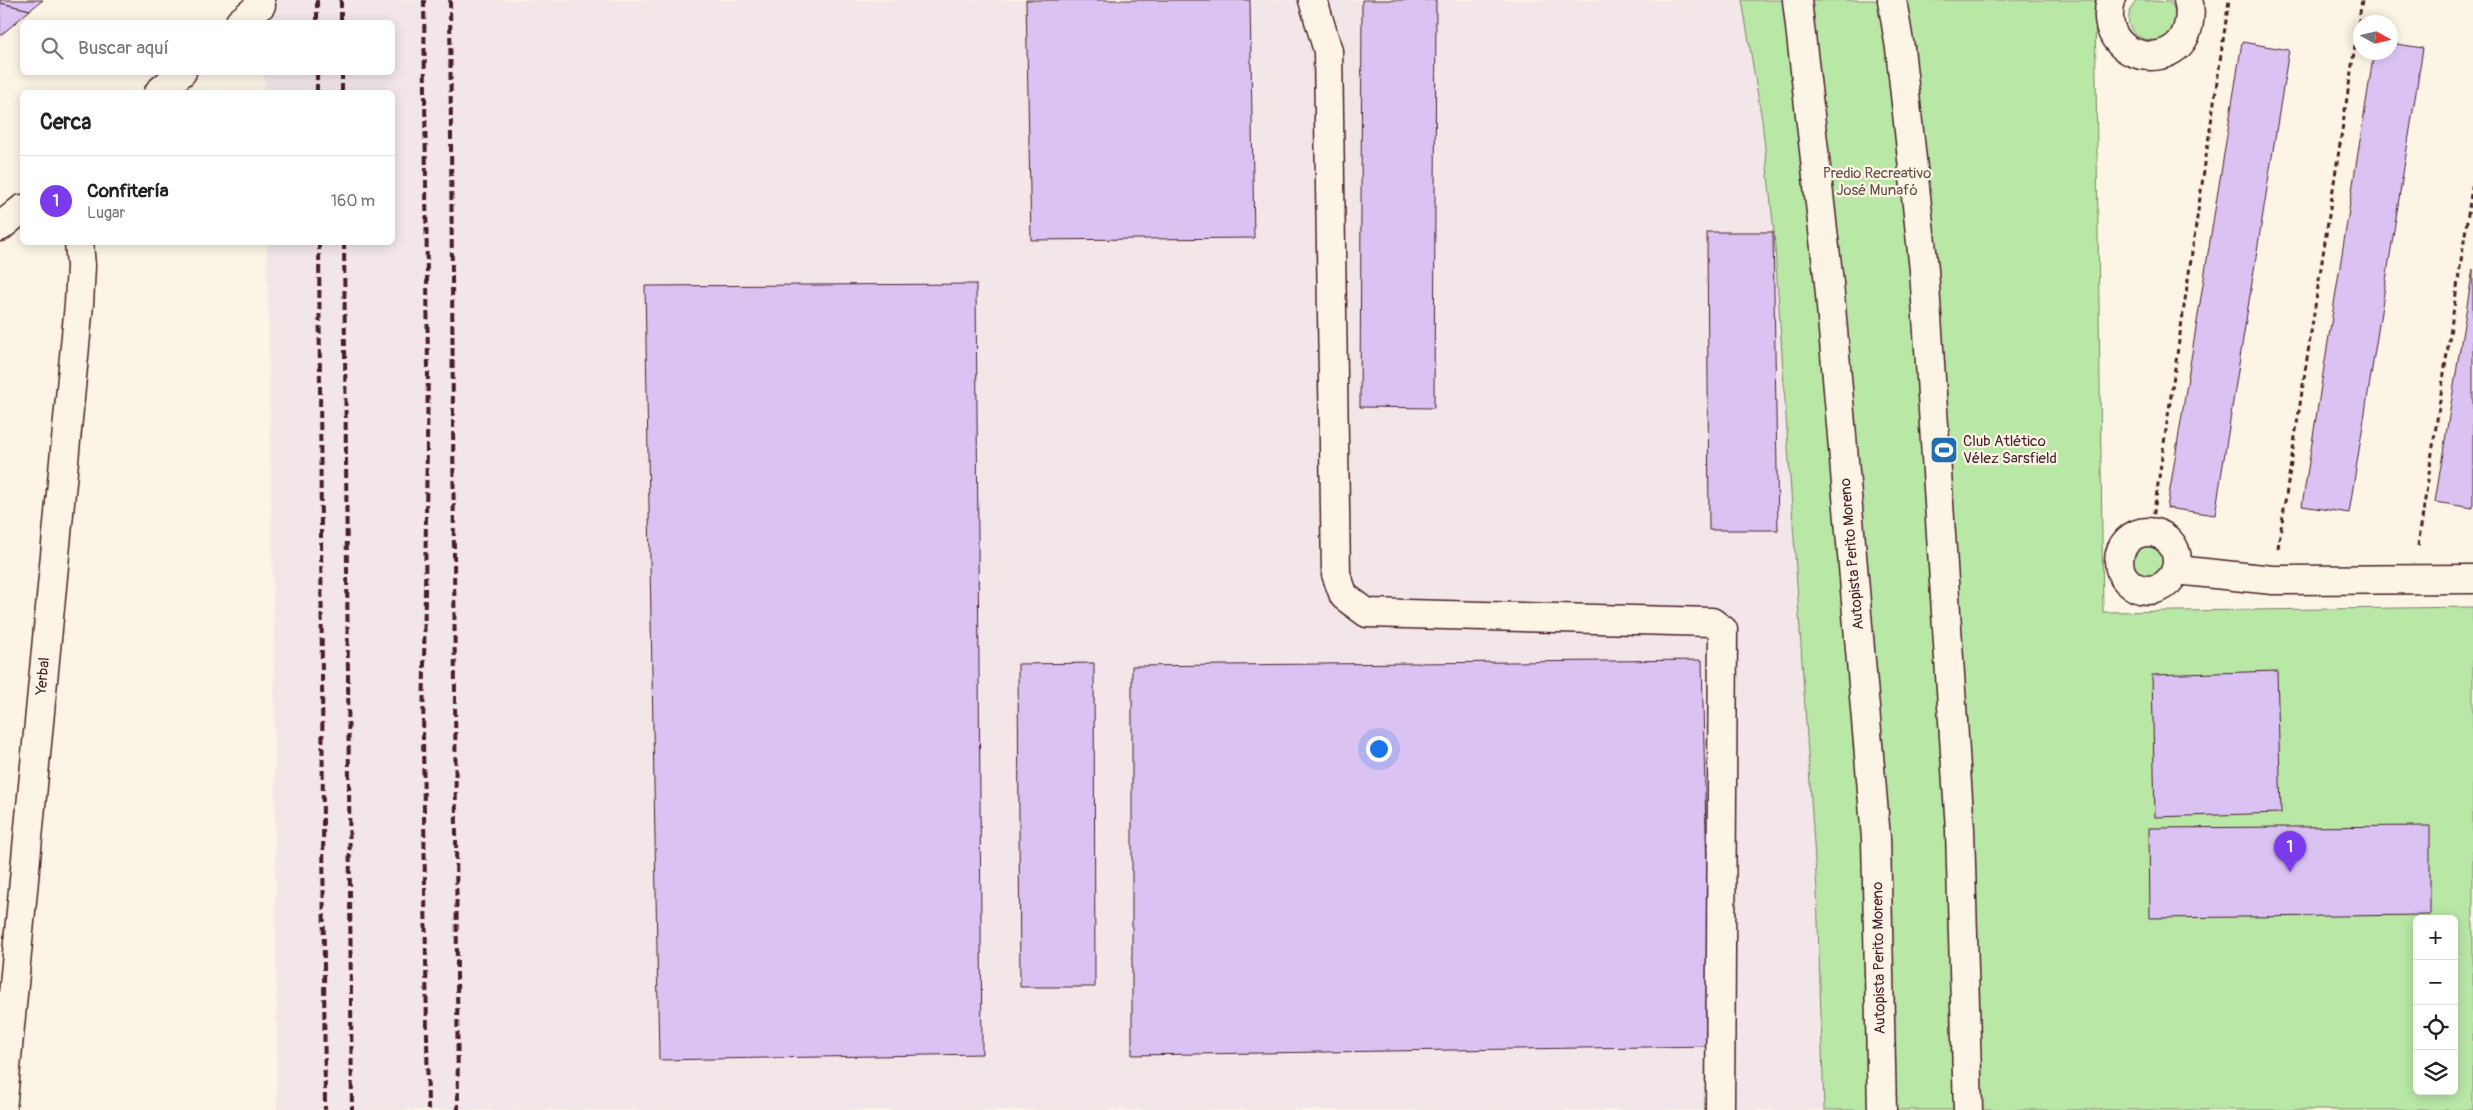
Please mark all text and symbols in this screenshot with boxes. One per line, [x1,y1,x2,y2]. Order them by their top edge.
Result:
north arrow [2353,15,2398,60]
search box [20,20,395,75]
icon: search [38,34,66,62]
text: Buscar aquí [78,36,169,60]
text: Cerca [40,109,91,136]
park label: Predio Recreativo José Munafó [1823,164,1931,200]
text: Confitería [87,179,169,203]
text: 1 [53,191,59,211]
text: 160 m [331,191,375,211]
text: Lugar [87,203,125,223]
place label: Club Atlético Vélez Sarsfield [1963,432,2057,468]
sports icon: Club Atlético Vélez Sarsfield [1929,435,1959,465]
street label: Autopista Perito Moreno [1836,477,1868,631]
street label: Yerbal [32,656,54,697]
your location [1366,736,1392,762]
pin: 1 [2274,831,2306,872]
street label: Autopista Perito Moreno [1868,882,1890,1034]
map controls [2413,915,2458,1095]
button: + [2413,915,2458,960]
button: − [2413,960,2458,1005]
button: locate [2413,1005,2458,1050]
button: layers [2413,1050,2458,1095]

